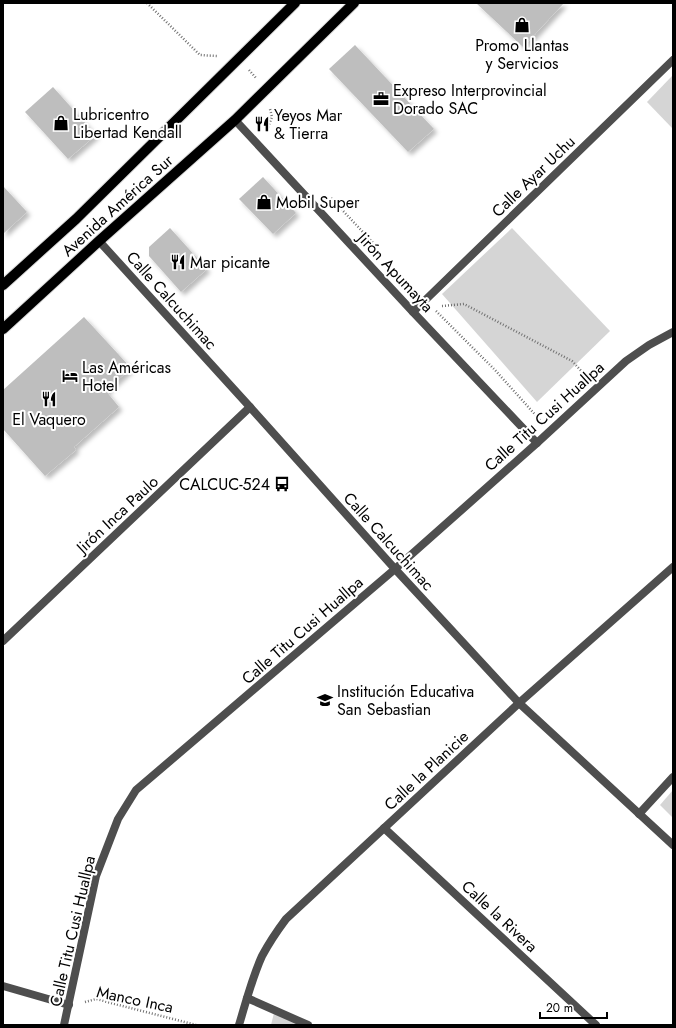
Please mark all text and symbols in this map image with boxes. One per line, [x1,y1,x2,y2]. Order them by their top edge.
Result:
shop icon: Promo Llantas y Servicios [513,16,531,34]
place label: Promo Llantas y Servicios [475,34,569,75]
place label: Expreso Interprovincial Dorado SAC [393,79,547,120]
office icon: Expreso Interprovincial Dorado SAC [372,90,390,108]
place label: Lubricentro Libertad Kendall [73,103,182,144]
place label: Yeyos Mar & Tierra [274,104,343,145]
shop icon: Lubricentro Libertad Kendall [52,114,70,132]
restaurant icon: Yeyos Mar & Tierra [253,115,271,133]
street label: Calle Ayar Uchu [486,130,580,222]
street label: Avenida América Sur [57,149,178,262]
place label: Mobil Super [276,191,360,214]
shop icon: Mobil Super [255,193,273,211]
street label: Jirón Apumayta [351,226,439,317]
street label: Calle Calcuchimac [121,246,222,355]
place label: Mar picante [190,251,270,274]
restaurant icon: Mar picante [169,253,187,271]
place label: Las Américas Hotel [82,356,171,397]
street label: Calle Titu Cusi Huallpa [479,356,609,477]
hotel icon: Las Américas Hotel [61,367,79,385]
restaurant icon: El Vaquero [40,390,58,408]
place label: El Vaquero [12,408,86,431]
street label: Jirón Inca Paulo [70,470,164,560]
place label: CALCUC-524 [179,473,270,496]
bus stop icon: CALCUC-524 [273,475,291,493]
street label: Calle Calcuchimac [338,487,439,596]
street label: Calle Titu Cusi Huallpa [237,571,368,690]
place label: Institución Educativa San Sebastian [337,680,474,721]
school or university icon: Institución Educativa San Sebastian [316,691,334,709]
street label: Calle la Planicie [379,725,474,816]
street label: Calle Titu Cusi Huallpa [44,853,101,1009]
street label: Calle la Rivera [456,875,543,958]
street label: Manco Inca [94,980,175,1019]
scale bar [540,994,607,1020]
text: 20 m [546,999,573,1017]

